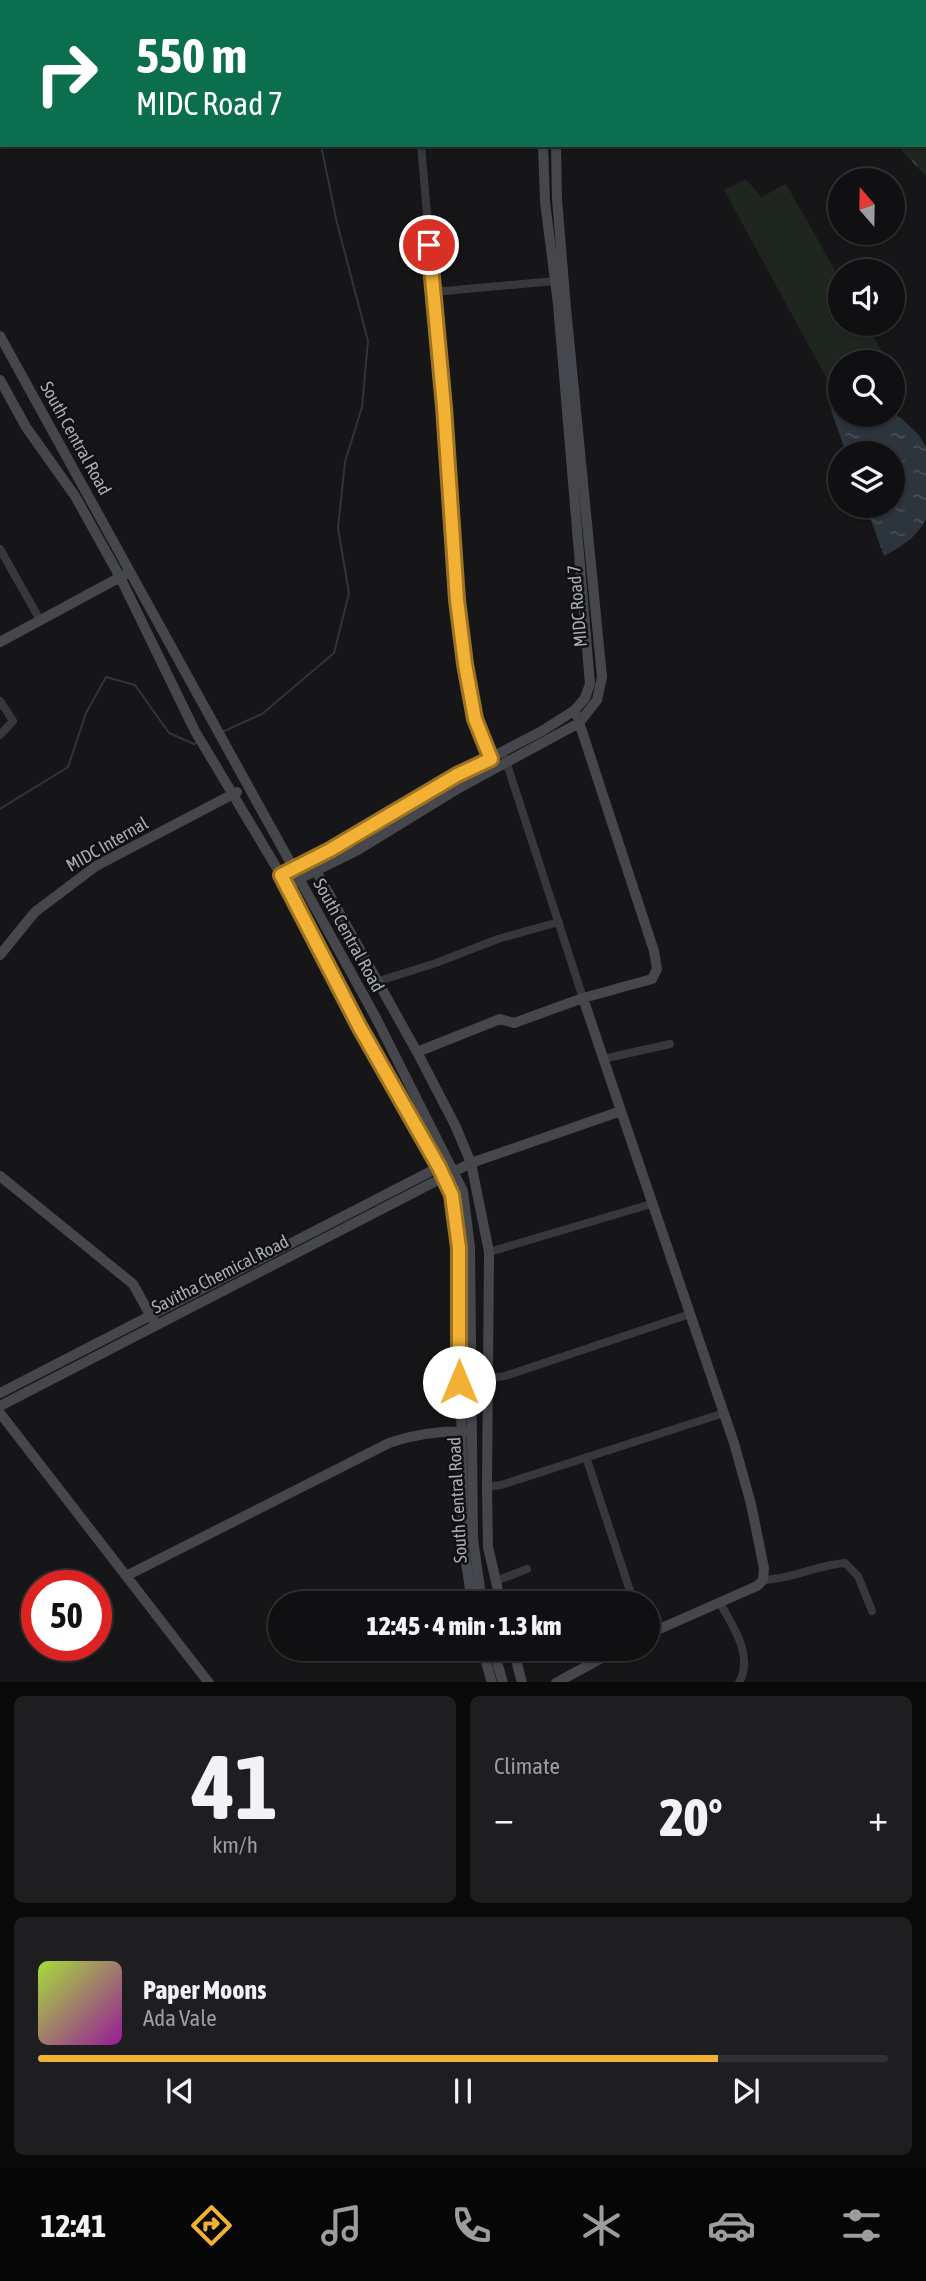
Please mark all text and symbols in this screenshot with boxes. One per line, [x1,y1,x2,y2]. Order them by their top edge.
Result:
text: 550 m [136,27,247,83]
icon: right [21,28,112,119]
text: MIDC Road 7 [136,85,283,122]
north arrow [828,168,905,245]
map controls [828,168,905,518]
pin [399,215,459,275]
icon: arrive [410,226,448,264]
button: sound [828,259,905,336]
button: search [828,350,905,427]
street label: South Central Road [36,378,116,498]
button: layers [828,441,905,518]
street label: MIDC Road 7 [563,564,591,648]
street label: MIDC Internal [62,812,152,876]
street label: South Central Road [309,875,389,995]
street label: Savitha Chemical Road [148,1230,292,1318]
position arrow [422,1345,496,1419]
street label: South Central Road [443,1436,471,1564]
speed limit sign: 50 [21,1570,112,1661]
text: 12:45 · 4 min · 1.3 km [367,1611,561,1641]
text: 41 [192,1734,278,1838]
text: Climate [494,1753,560,1779]
text: 20° [659,1787,723,1847]
text: − [494,1796,514,1839]
text: + [868,1796,888,1839]
text: km/h [212,1832,258,1858]
text: Paper Moons [143,1975,266,2005]
text: Ada Vale [143,2005,217,2031]
icon: previous [161,2072,199,2110]
icon: pause [444,2072,482,2110]
icon: next [727,2072,765,2110]
icon: directions [187,2201,236,2250]
icon: music [317,2201,366,2250]
icon: phone [447,2201,496,2250]
icon: climate [577,2201,626,2250]
icon: car [707,2201,756,2250]
icon: filters [837,2201,886,2250]
text: 12:41 [40,2207,106,2244]

